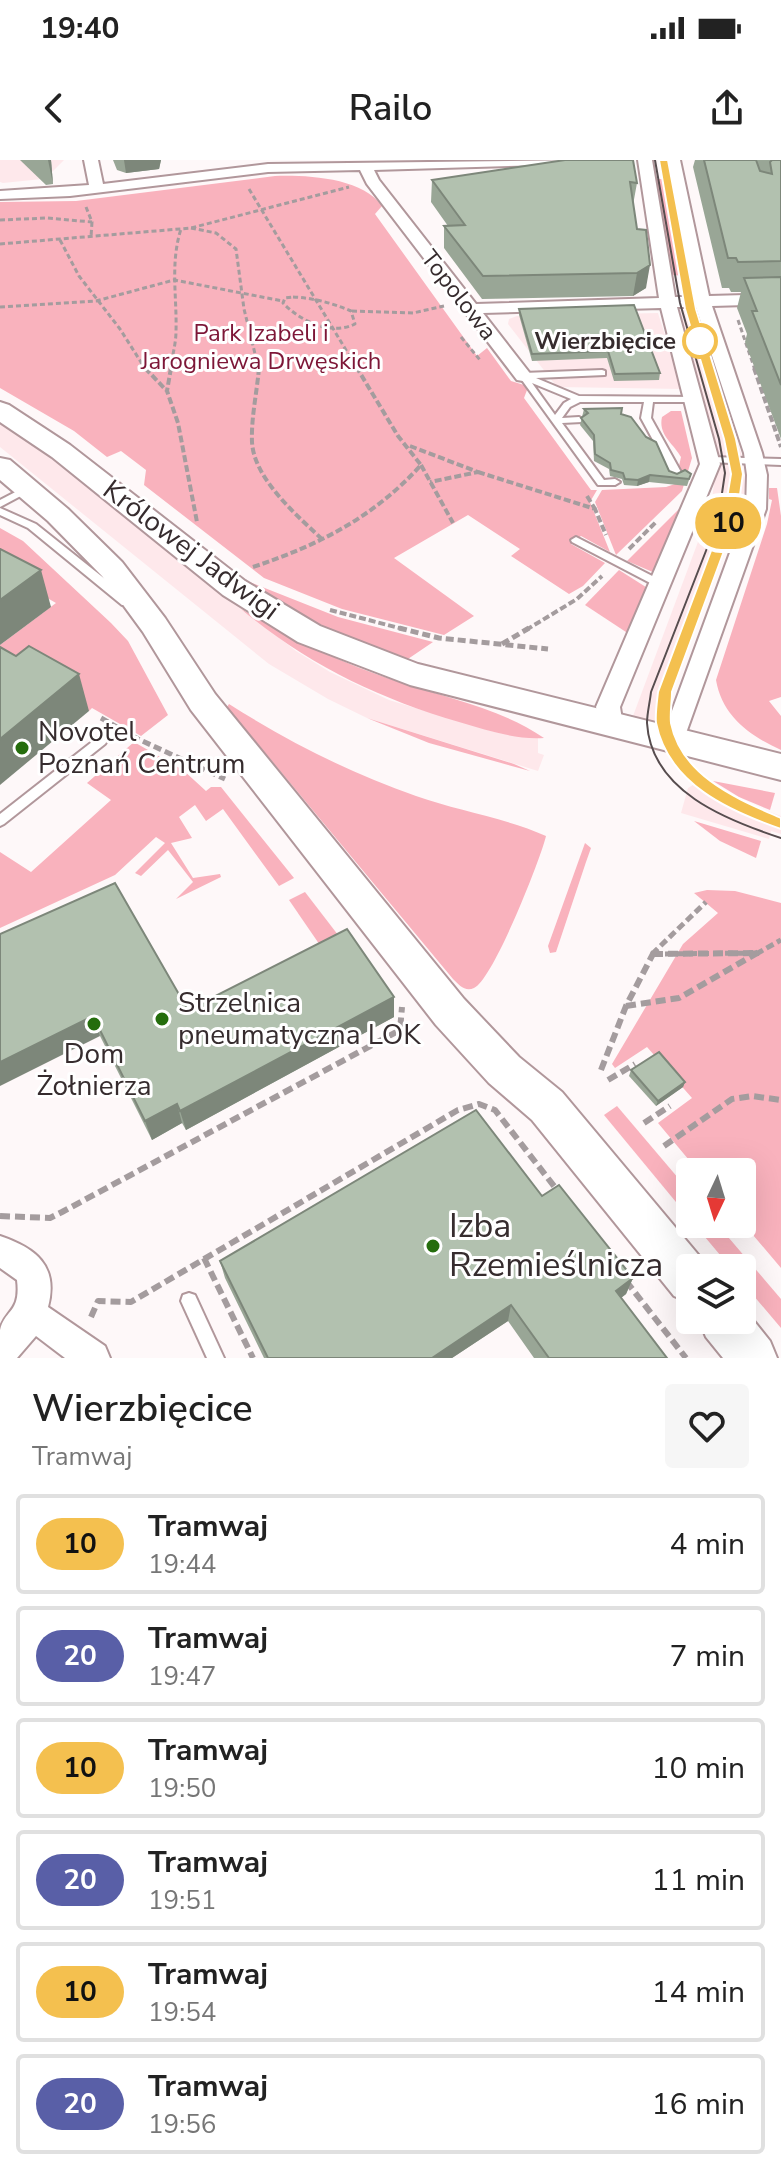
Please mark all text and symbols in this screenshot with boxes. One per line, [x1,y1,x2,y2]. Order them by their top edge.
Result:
text: 19:40 [40,8,119,49]
text: Railo [349,84,432,133]
icon: back [32,86,76,130]
icon: share [705,86,749,130]
street label: Topolowa [414,243,504,347]
park label: Park Izabeli i Jarogniewa Drwęskich [140,317,381,377]
marker: Wierzbięcice [683,324,717,358]
place label: Wierzbięcice [534,325,676,357]
street label: Królowej Jadwigi [95,471,287,629]
line badge: 10 [692,497,764,549]
text: 10 [711,504,745,542]
place label: Novotel Poznań Centrum [38,713,245,783]
marker: Novotel Poznań Centrum [13,739,31,757]
place label: Strzelnica pneumatyczna LOK [178,984,421,1054]
marker: Strzelnica pneumatyczna LOK [153,1010,171,1028]
marker: Dom Żołnierza [85,1015,103,1033]
place label: Dom Żołnierza [37,1035,151,1105]
north arrow [676,1158,756,1238]
map controls [676,1158,756,1334]
place label: Izba Rzemieślnicza [449,1203,663,1288]
marker: Izba Rzemieślnicza [424,1237,442,1255]
button: layers [676,1254,756,1334]
text: Wierzbięcice [32,1383,253,1434]
button: heart [665,1384,749,1468]
text: Tramwaj [32,1439,132,1474]
text: Tramwaj [148,1506,268,1547]
text: 4 min [670,1524,745,1565]
text: 10 [63,1525,97,1563]
text: 19:44 [148,1547,216,1582]
text: Tramwaj [148,1618,268,1659]
text: 7 min [670,1636,745,1677]
text: 20 [63,1637,97,1675]
text: 19:47 [148,1659,216,1694]
text: Tramwaj [148,1730,268,1771]
text: 10 min [652,1748,745,1789]
text: 10 [63,1749,97,1787]
text: 19:50 [148,1771,216,1806]
text: Tramwaj [148,1842,268,1883]
text: 11 min [652,1860,745,1901]
text: 20 [63,1861,97,1899]
text: 19:51 [148,1883,216,1918]
text: Tramwaj [148,1954,268,1995]
text: 14 min [652,1972,745,2013]
text: 10 [63,1973,97,2011]
text: 19:54 [148,1995,216,2030]
text: Tramwaj [148,2066,268,2107]
text: 16 min [652,2084,745,2125]
text: 20 [63,2085,97,2123]
text: 19:56 [148,2107,216,2142]

